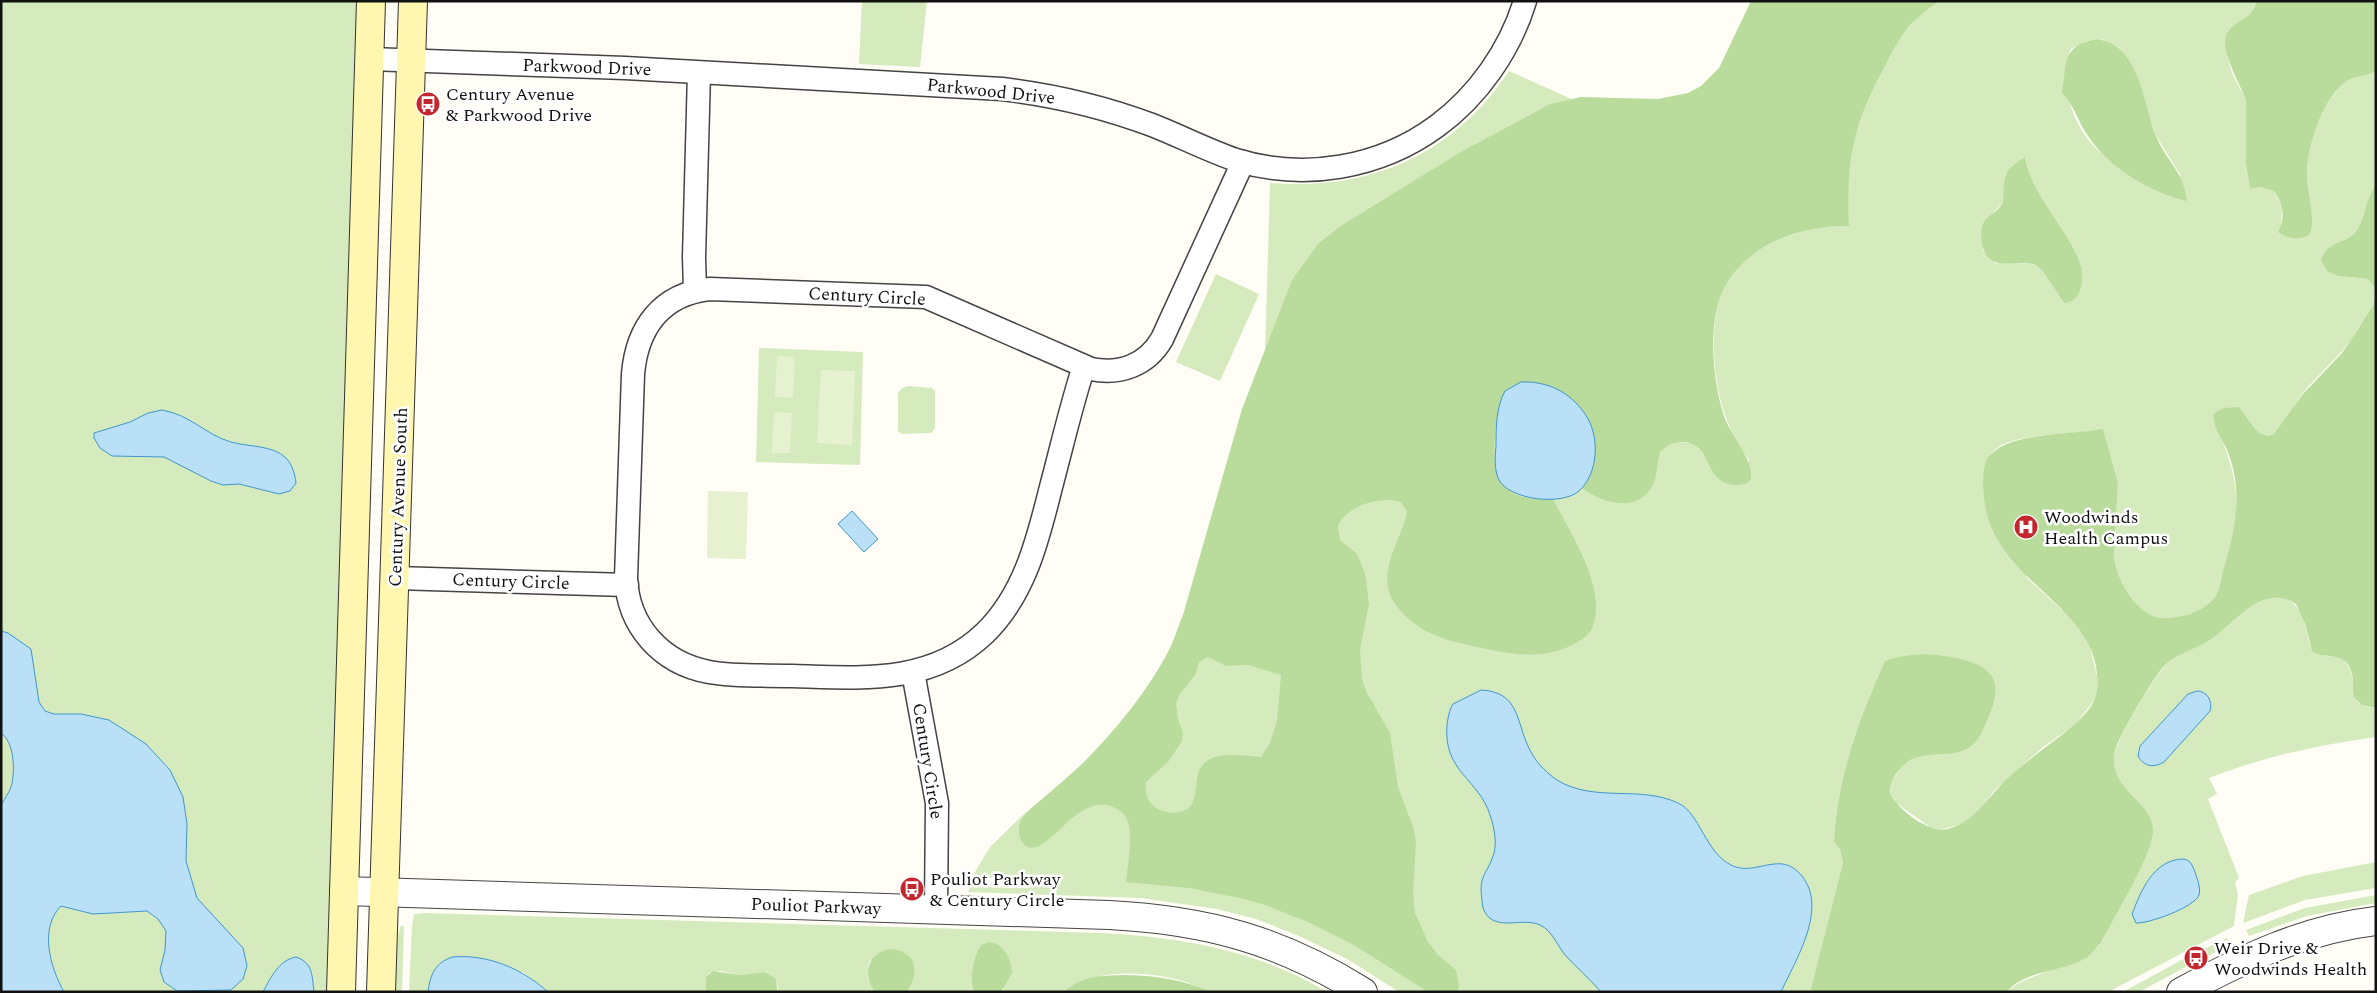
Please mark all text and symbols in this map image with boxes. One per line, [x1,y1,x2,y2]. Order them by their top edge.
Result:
street label: Parkwood Drive [522,52,652,83]
street label: Parkwood Drive [925,71,1056,112]
place label: Century Avenue & Parkwood Drive [446,81,592,129]
bus stop icon: Century Avenue & Parkwood Drive [415,91,441,117]
street label: Century Circle [808,280,926,313]
street label: Century Avenue South [382,407,415,587]
place label: Woodwinds Health Campus [2044,504,2168,552]
hospital icon: Woodwinds Health Campus [2013,514,2039,540]
street label: Century Circle [452,566,570,597]
street label: Century Circle [905,701,950,821]
place label: Pouliot Parkway & Century Circle [930,866,1065,914]
bus stop icon: Pouliot Parkway & Century Circle [899,876,925,902]
street label: Pouliot Parkway [750,891,883,922]
place label: Weir Drive & Woodwinds Health [2214,935,2367,983]
bus stop icon: Weir Drive & Woodwinds Health [2183,945,2209,971]

